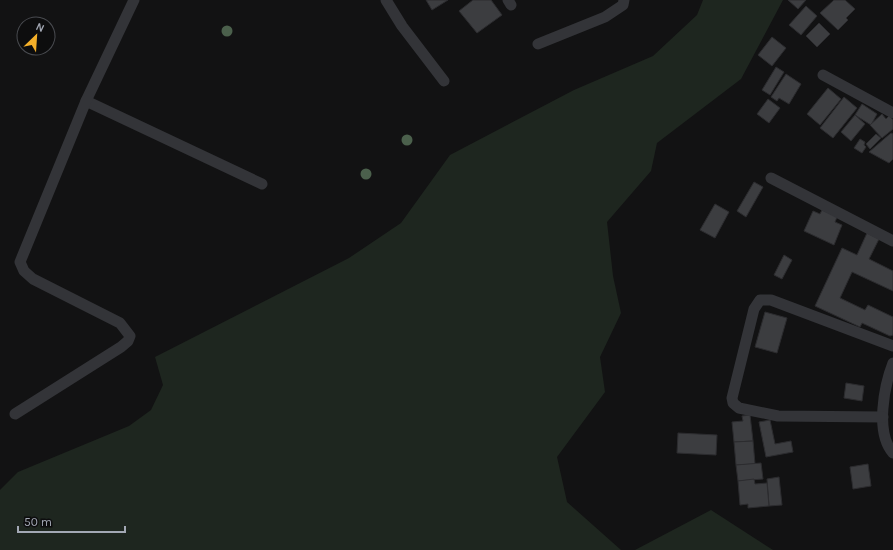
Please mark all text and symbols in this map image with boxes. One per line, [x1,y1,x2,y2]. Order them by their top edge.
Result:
north arrow [16,16,56,56]
text: N [34,20,46,35]
scale bar [18,508,125,534]
text: 50 m [24,515,52,529]

